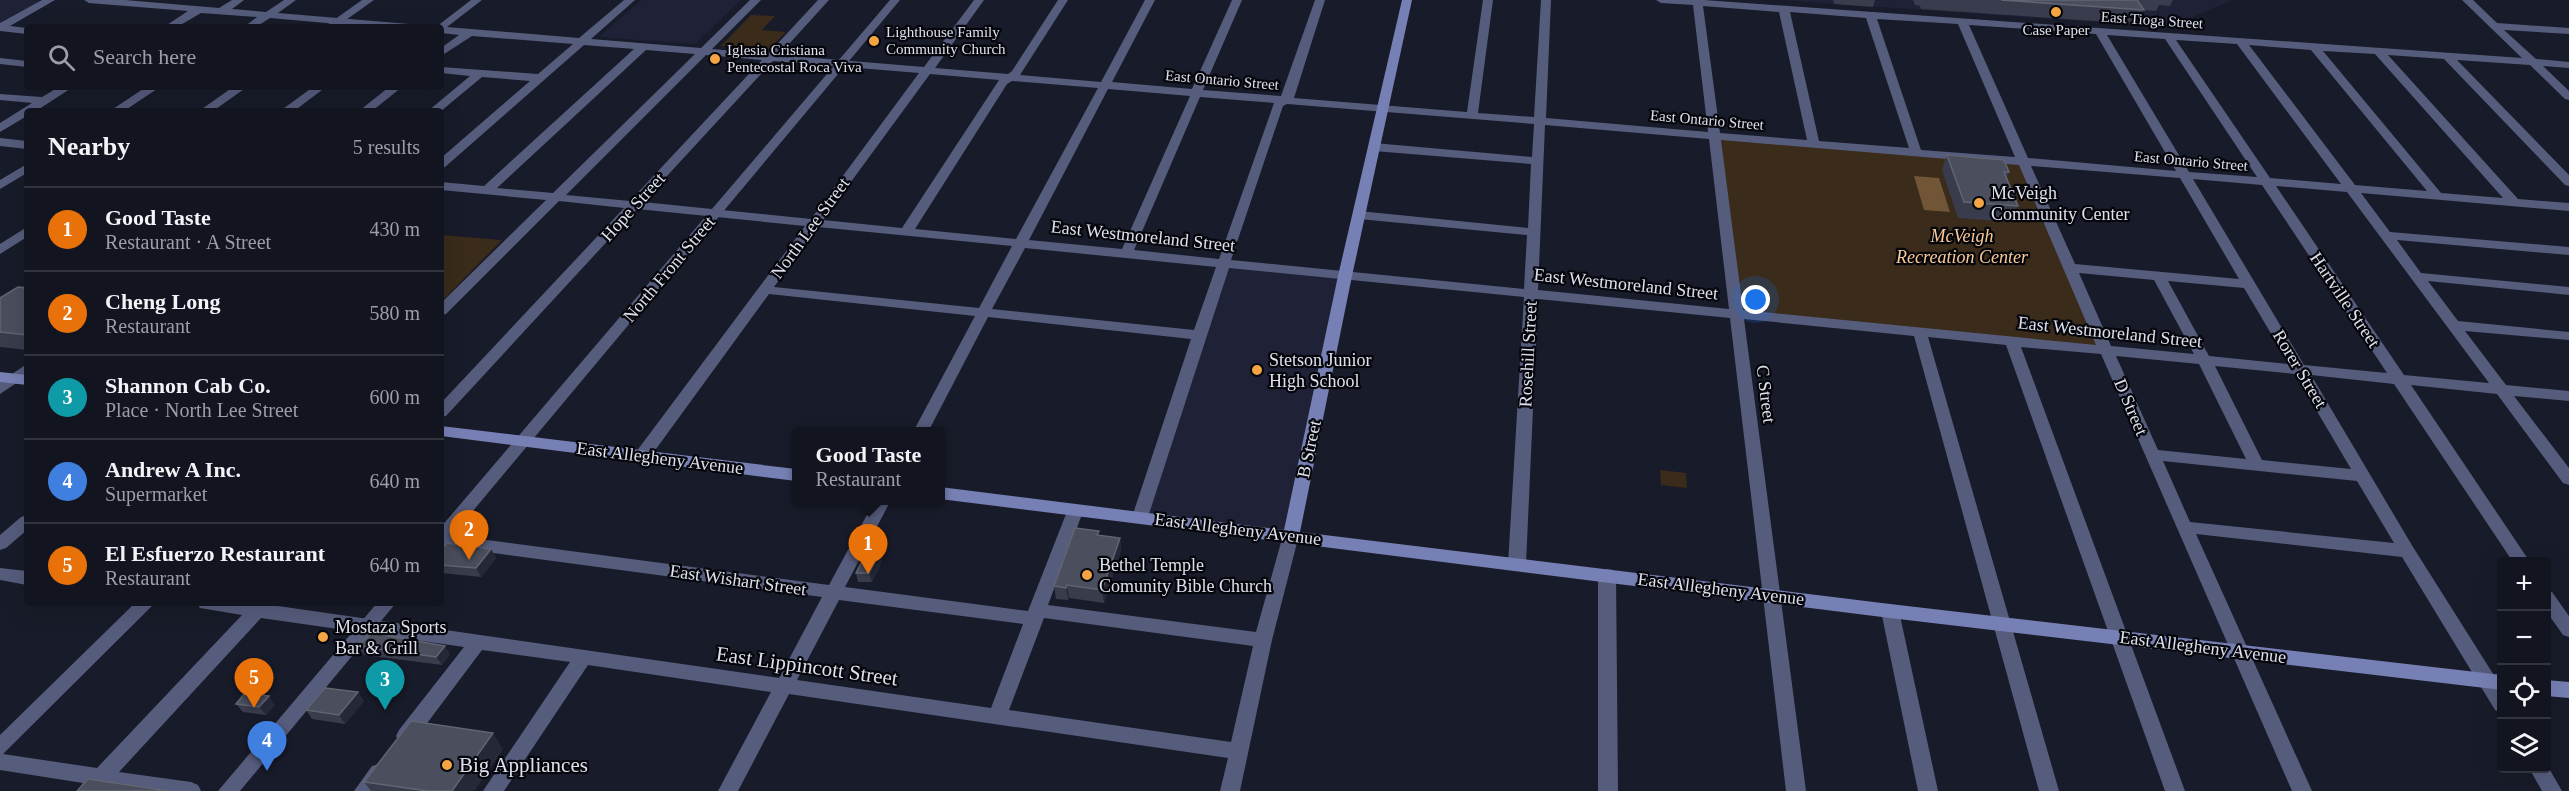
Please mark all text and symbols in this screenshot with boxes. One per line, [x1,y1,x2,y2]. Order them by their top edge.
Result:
marker: Case Paper [2049,5,2063,19]
street label: East Tioga Street [2100,8,2205,32]
place label: Case Paper [2022,22,2090,38]
search box [24,24,444,90]
place label: Lighthouse Family Community Church [886,24,1006,57]
marker: Lighthouse Family Community Church [867,34,881,48]
icon: search [45,41,78,74]
place label: Iglesia Cristiana Pentecostal Roca Viva [727,42,862,75]
text: Search here [93,44,196,69]
marker: Iglesia Cristiana Pentecostal Roca Viva [708,52,722,66]
street label: East Ontario Street [1164,67,1280,93]
street label: East Ontario Street [1649,107,1765,133]
text: Nearby [48,132,130,161]
text: 5 results [353,136,420,158]
street label: East Ontario Street [2133,148,2249,174]
street label: Hope Street [597,169,669,245]
street label: North Lee Street [767,174,853,282]
place label: McVeigh Community Center [1991,183,2130,224]
marker: McVeigh Community Center [1972,196,1986,210]
text: Good Taste [105,205,211,230]
street label: North Front Street [619,212,719,326]
street label: East Westmoreland Street [1050,216,1236,256]
text: 1 [63,218,73,240]
text: 430 m [369,218,420,240]
park label: McVeigh Recreation Center [1895,226,2029,267]
text: Restaurant · A Street [105,231,271,253]
street label: Hartville Street [2306,249,2384,351]
street label: East Westmoreland Street [1533,264,1719,304]
your location [1741,285,1770,314]
text: Cheng Long [105,289,221,314]
street label: Rosehill Street [1515,300,1541,408]
text: 2 [63,302,73,324]
text: 580 m [369,302,420,324]
street label: East Westmoreland Street [2017,312,2203,352]
text: Restaurant [105,315,191,337]
street label: Rorer Street [2269,326,2331,412]
place label: Stetson Junior High School [1269,350,1372,391]
marker: Stetson Junior High School [1250,363,1264,377]
street label: C Street [1753,364,1779,424]
text: Shannon Cab Co. [105,373,271,398]
street label: D Street [2110,376,2152,438]
text: 3 [63,386,73,408]
text: 600 m [369,386,420,408]
text: Place · North Lee Street [105,399,298,421]
street label: B Street [1293,418,1325,480]
popup [792,427,945,505]
street label: East Allegheny Avenue [576,438,744,478]
text: Good Taste [816,442,921,467]
text: Andrew A Inc. [105,457,241,482]
text: Restaurant [816,468,901,490]
text: 4 [63,470,73,492]
text: 640 m [369,470,420,492]
text: Supermarket [105,483,207,505]
street label: East Allegheny Avenue [1154,509,1322,549]
pin: 2 [450,510,488,560]
pin: 1 [848,524,888,574]
text: El Esfuerzo Restaurant [105,541,325,566]
text: 5 [63,554,73,576]
text: 640 m [369,554,420,576]
place label: Bethel Temple Comunity Bible Church [1099,555,1272,596]
map controls [2497,557,2551,773]
button: + [2497,557,2551,611]
street label: East Wishart Street [668,560,808,600]
text: Restaurant [105,567,191,589]
marker: Bethel Temple Comunity Bible Church [1080,568,1094,582]
street label: East Allegheny Avenue [1637,569,1805,609]
button: − [2497,611,2551,665]
place label: Mostaza Sports Bar & Grill [335,617,447,658]
street label: East Allegheny Avenue [2119,627,2287,667]
marker: Mostaza Sports Bar & Grill [316,630,330,644]
street label: East Lippincott Street [715,641,900,691]
pin: 5 [234,658,274,708]
pin: 3 [366,660,404,710]
button: locate [2497,665,2551,719]
button: layers [2497,719,2551,773]
pin: 4 [248,722,286,771]
place label: Big Appliances [459,753,588,777]
marker: Big Appliances [440,758,454,772]

